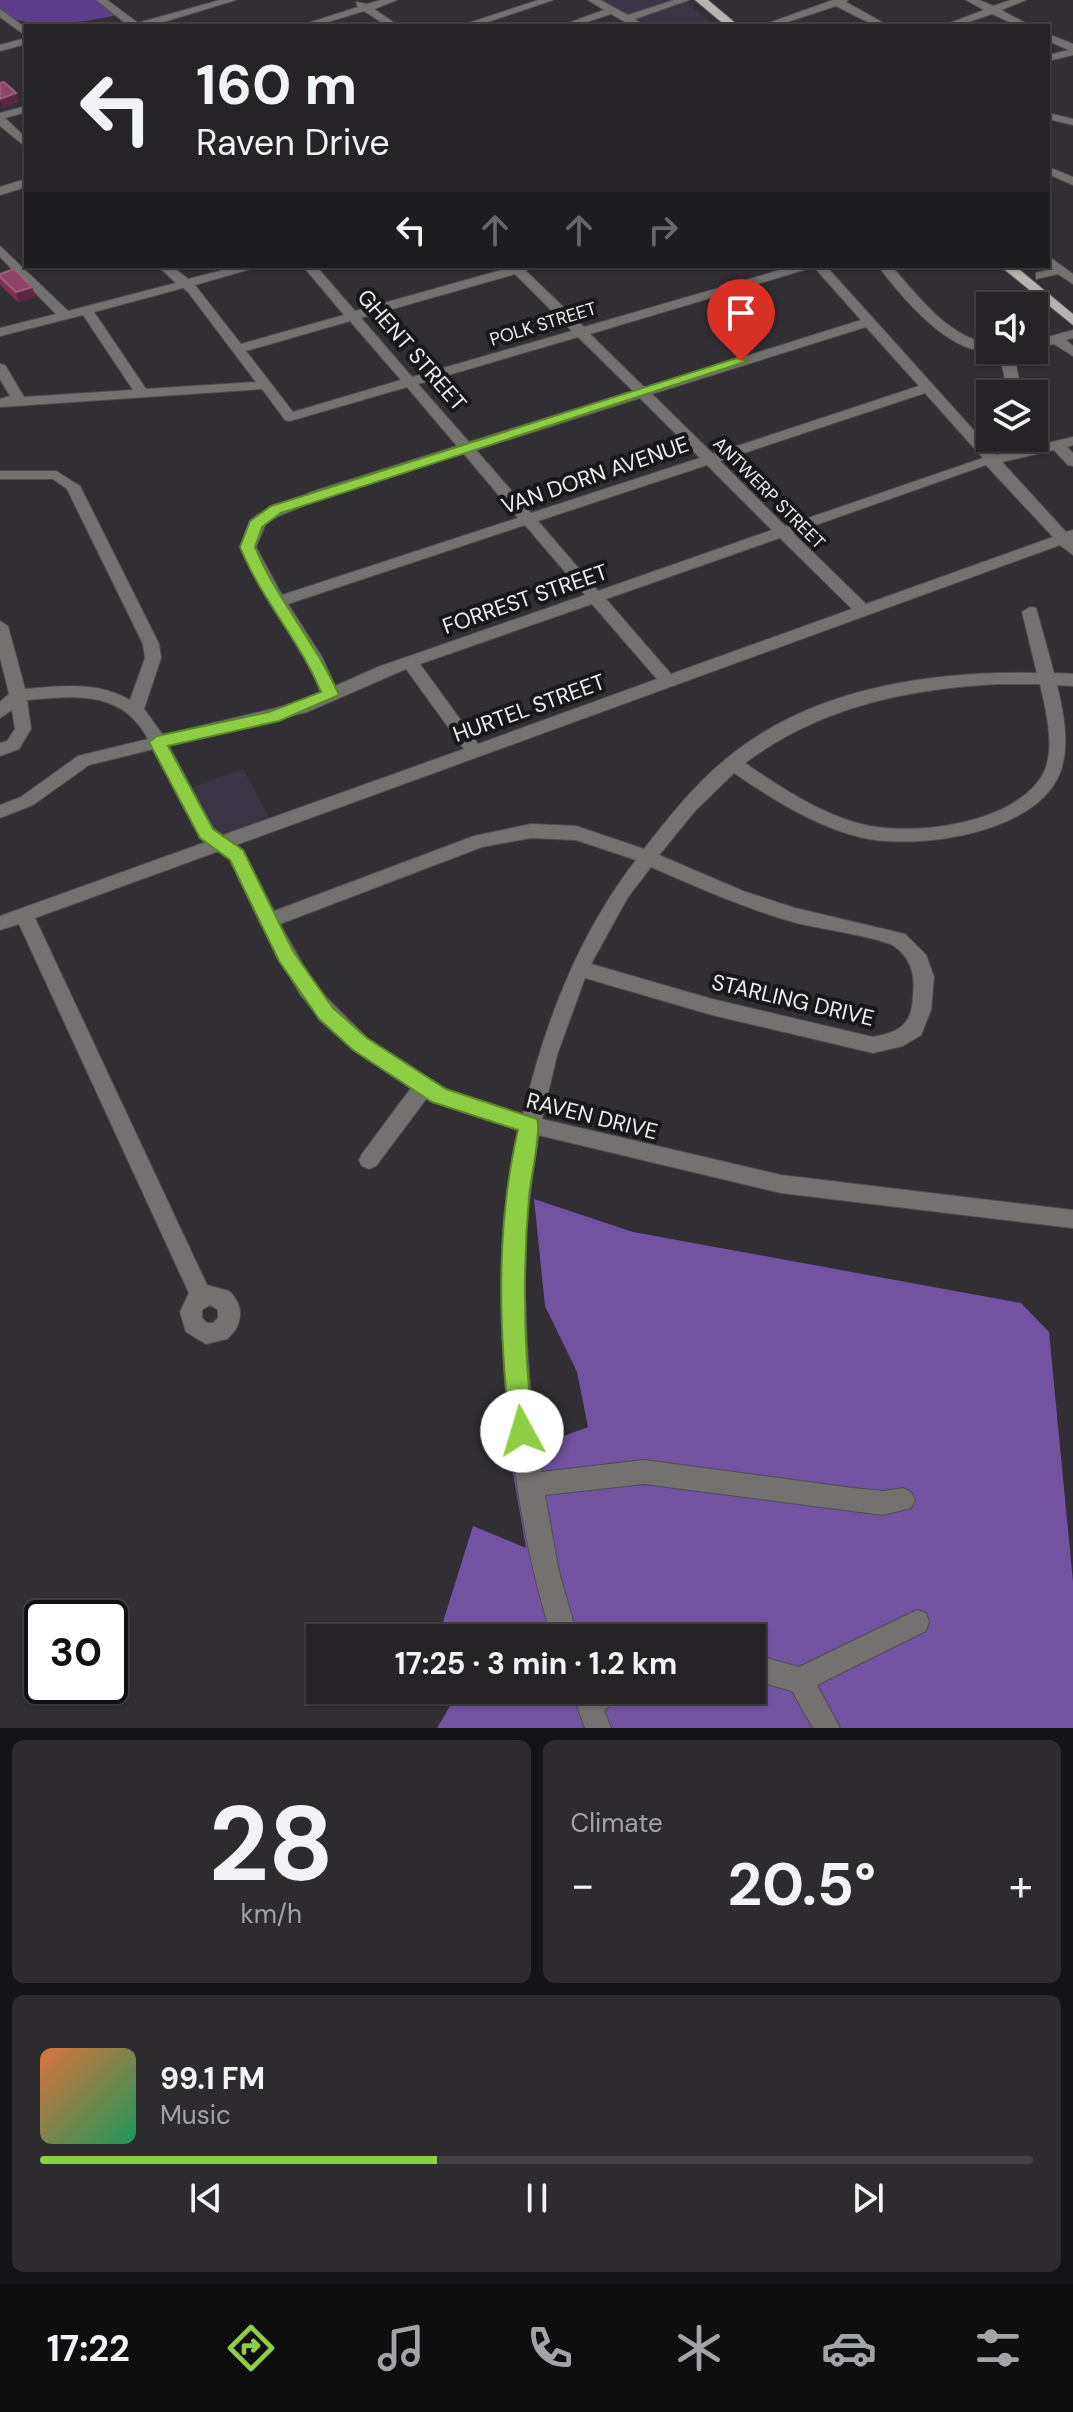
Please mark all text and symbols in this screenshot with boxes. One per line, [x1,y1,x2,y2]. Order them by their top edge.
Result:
text: 160 m [196,48,357,121]
icon: left [64,56,168,160]
text: Raven Drive [196,119,390,166]
icon: left [389,208,433,252]
icon: ahead [473,208,517,252]
icon: ahead [557,208,601,252]
icon: right [641,208,685,252]
pin [707,279,775,361]
street label: GHENT STREET [351,283,473,417]
icon: arrive [719,291,763,335]
map controls [976,292,1048,452]
button: sound [976,292,1048,364]
street label: POLK STREET [487,296,599,352]
button: layers [976,380,1048,452]
street label: VAN DORN AVENUE [498,429,692,521]
street label: ANTWERP STREET [708,432,830,554]
street label: FORREST STREET [439,557,611,641]
street label: HURTEL STREET [449,667,609,749]
street label: STARLING DRIVE [709,967,877,1033]
street label: RAVEN DRIVE [523,1086,661,1146]
position arrow [480,1389,564,1473]
speed limit sign: 30 [24,1600,128,1704]
text: 17:25 · 3 min · 1.2 km [395,1644,677,1683]
text: 28 [209,1777,334,1912]
text: Climate [571,1806,663,1840]
text: 20.5° [728,1845,876,1924]
text: − [571,1856,595,1914]
text: + [1009,1856,1033,1914]
text: km/h [241,1897,302,1931]
text: 99.1 FM [160,2059,265,2098]
text: Music [160,2098,231,2132]
icon: previous [184,2176,228,2220]
icon: pause [515,2176,559,2220]
icon: next [846,2176,890,2220]
icon: directions [223,2320,279,2376]
icon: music [373,2320,429,2376]
icon: phone [522,2320,578,2376]
icon: climate [671,2320,727,2376]
icon: car [821,2320,877,2376]
icon: filters [970,2320,1026,2376]
text: 17:22 [47,2325,130,2372]

